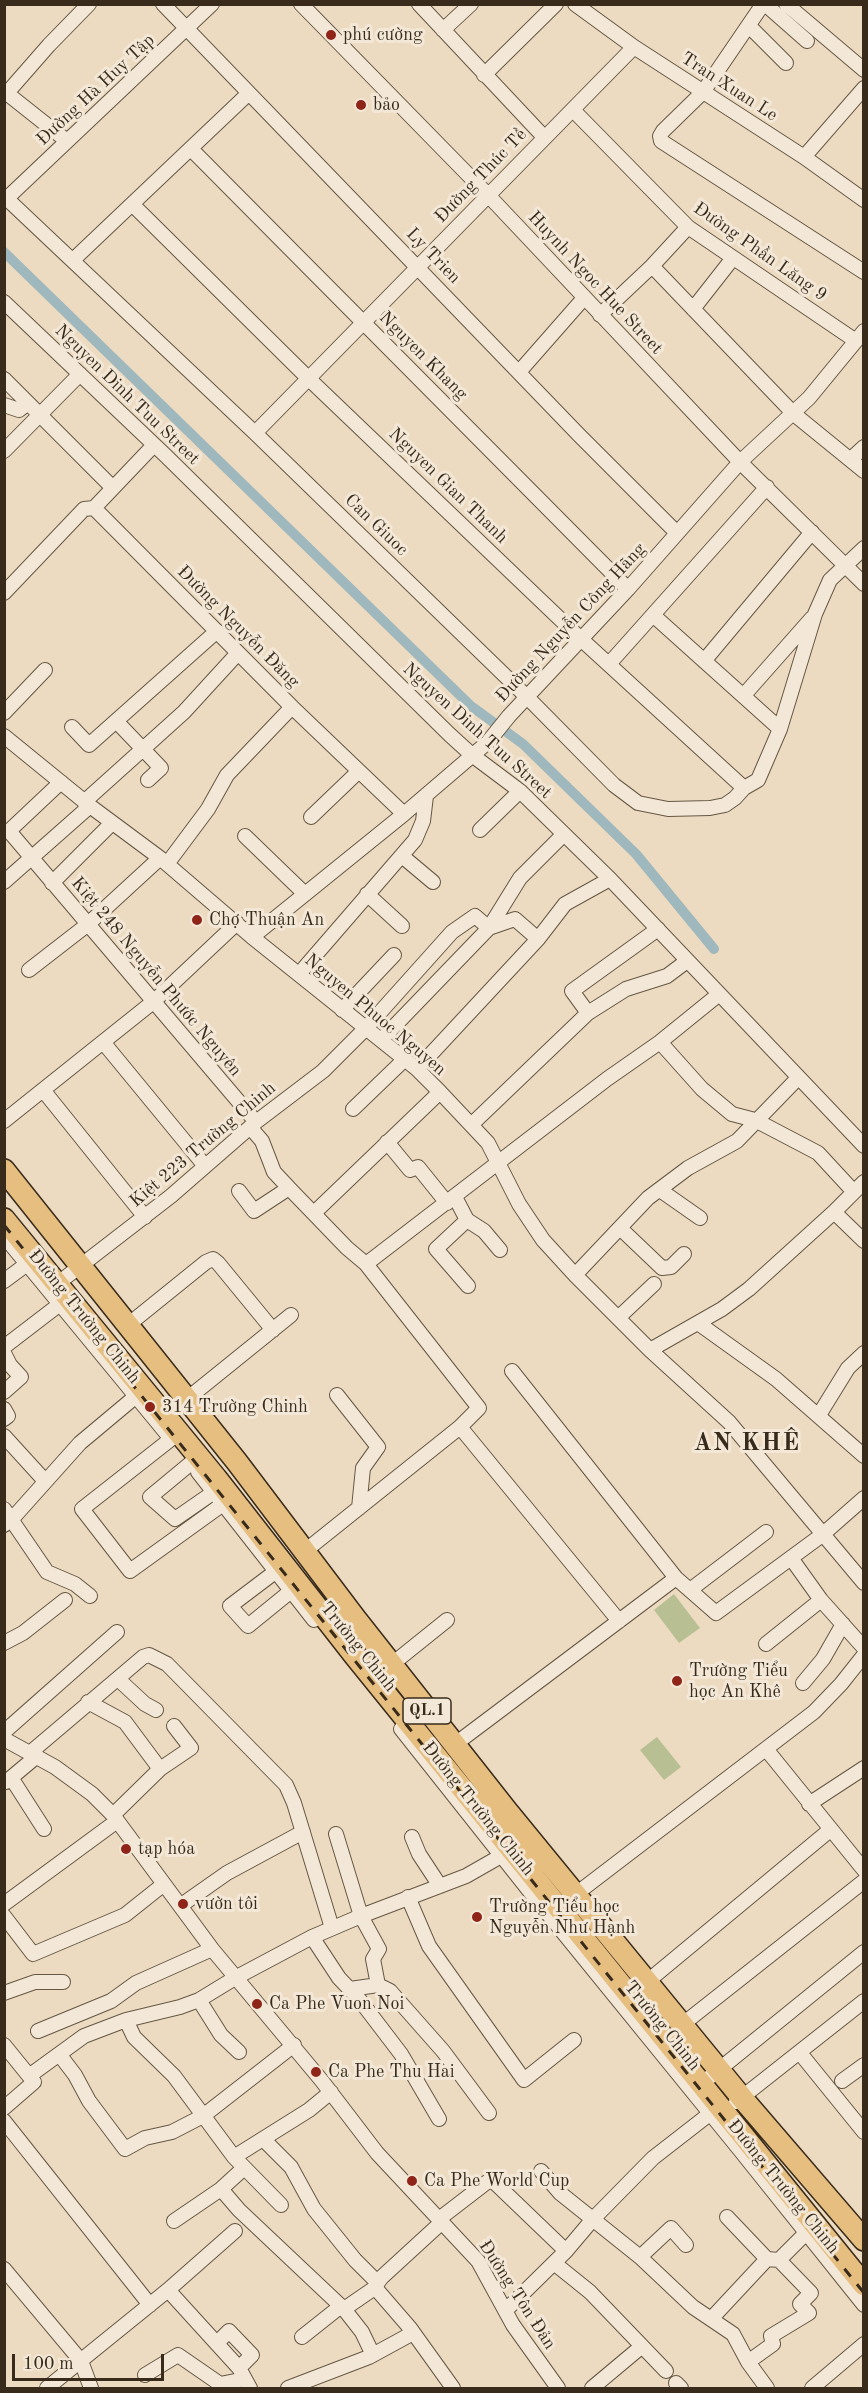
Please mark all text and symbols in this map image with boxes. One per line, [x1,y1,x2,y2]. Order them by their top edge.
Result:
place label: phú cường [343,24,423,46]
marker: phú cường [324,28,338,42]
street label: Đường Hà Huy Tập [32,30,160,150]
street label: Tran Xuan Le [677,48,781,126]
place label: bảo [373,94,400,116]
marker: bảo [354,98,368,112]
street label: Đường Thúc Tề [430,124,532,228]
street label: Đường Phần Lăng 9 [689,198,831,306]
street label: Huynh Ngoc Hue Street [523,207,667,359]
street label: Ly Trien [401,223,465,289]
street label: Nguyen Khang [374,307,472,405]
street label: Nguyen Dinh Tuu Street [50,320,204,470]
street label: Nguyen Gian Thanh [384,424,512,548]
street label: Can Giuoc [340,489,412,561]
street label: Đường Nguyễn Công Hãng [491,539,651,707]
street label: Đường Nguyễn Đăng [172,561,304,693]
street label: Nguyen Dinh Tuu Street [398,658,556,804]
street label: Kiệt 248 Nguyễn Phước Nguyên [66,873,246,1081]
place label: Chợ Thuận An [209,909,324,931]
marker: Chợ Thuận An [190,913,204,927]
street label: Nguyen Phuoc Nguyen [300,949,450,1081]
street label: Kiệt 223 Trường Chinh [126,1078,280,1212]
street label: Đường Trường Chinh [23,1246,145,1388]
place label: 314 Trường Chinh [162,1396,308,1418]
marker: 314 Trường Chinh [143,1400,157,1414]
district label: AN KHÊ [694,1430,800,1458]
street label: Trường Chinh [315,1598,401,1696]
place label: Trường Tiểu học An Khê [689,1660,788,1702]
marker: Trường Tiểu học An Khê [670,1674,684,1688]
road number: QL.1 [403,1698,451,1724]
street label: Đường Trường Chinh [417,1738,539,1880]
place label: tạp hóa [138,1838,195,1860]
marker: tạp hóa [119,1842,133,1856]
place label: vườn tôi [195,1893,258,1915]
place label: Trường Tiểu học Nguyễn Như Hạnh [489,1896,635,1938]
marker: vườn tôi [176,1897,190,1911]
marker: Trường Tiểu học Nguyễn Như Hạnh [470,1910,484,1924]
street label: Trường Chinh [619,1977,705,2075]
place label: Ca Phe Vuon Noi [269,1993,404,2015]
marker: Ca Phe Vuon Noi [250,1997,264,2011]
place label: Ca Phe Thu Hai [328,2061,455,2083]
marker: Ca Phe Thu Hai [309,2065,323,2079]
street label: Đường Trường Chinh [722,2116,844,2258]
place label: Ca Phe World Cup [424,2170,569,2192]
marker: Ca Phe World Cup [405,2174,419,2188]
street label: Đường Tôn Đản [474,2236,560,2354]
scale bar [15,2342,166,2380]
text: 100 m [23,2355,74,2373]

